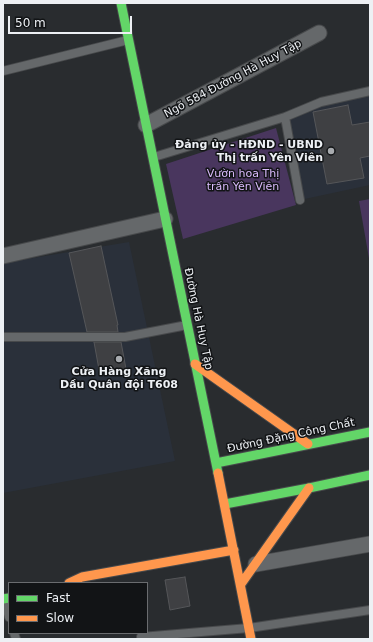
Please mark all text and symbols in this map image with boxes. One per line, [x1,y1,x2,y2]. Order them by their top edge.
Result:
scale bar [10,8,134,34]
text: 50 m [15,16,46,30]
street label: Ngõ 584 Đường Hà Huy Tập [162,37,304,121]
place label: Đảng ủy - HĐND - UBND Thị trấn Yên Viên [175,138,323,164]
marker: Đảng ủy - HĐND - UBND Thị trấn Yên Viên [326,146,336,156]
park label: Vườn hoa Thị trấn Yên Viên [207,167,279,193]
street label: Đường Hà Huy Tập [181,267,215,371]
marker: Cửa Hàng Xăng Dầu Quân đội T608 [114,354,124,364]
place label: Cửa Hàng Xăng Dầu Quân đội T608 [60,365,178,391]
street label: Đường Đặng Công Chất [226,416,356,456]
legend [8,582,148,634]
text: Fast [46,591,70,605]
text: Slow [46,611,74,625]

